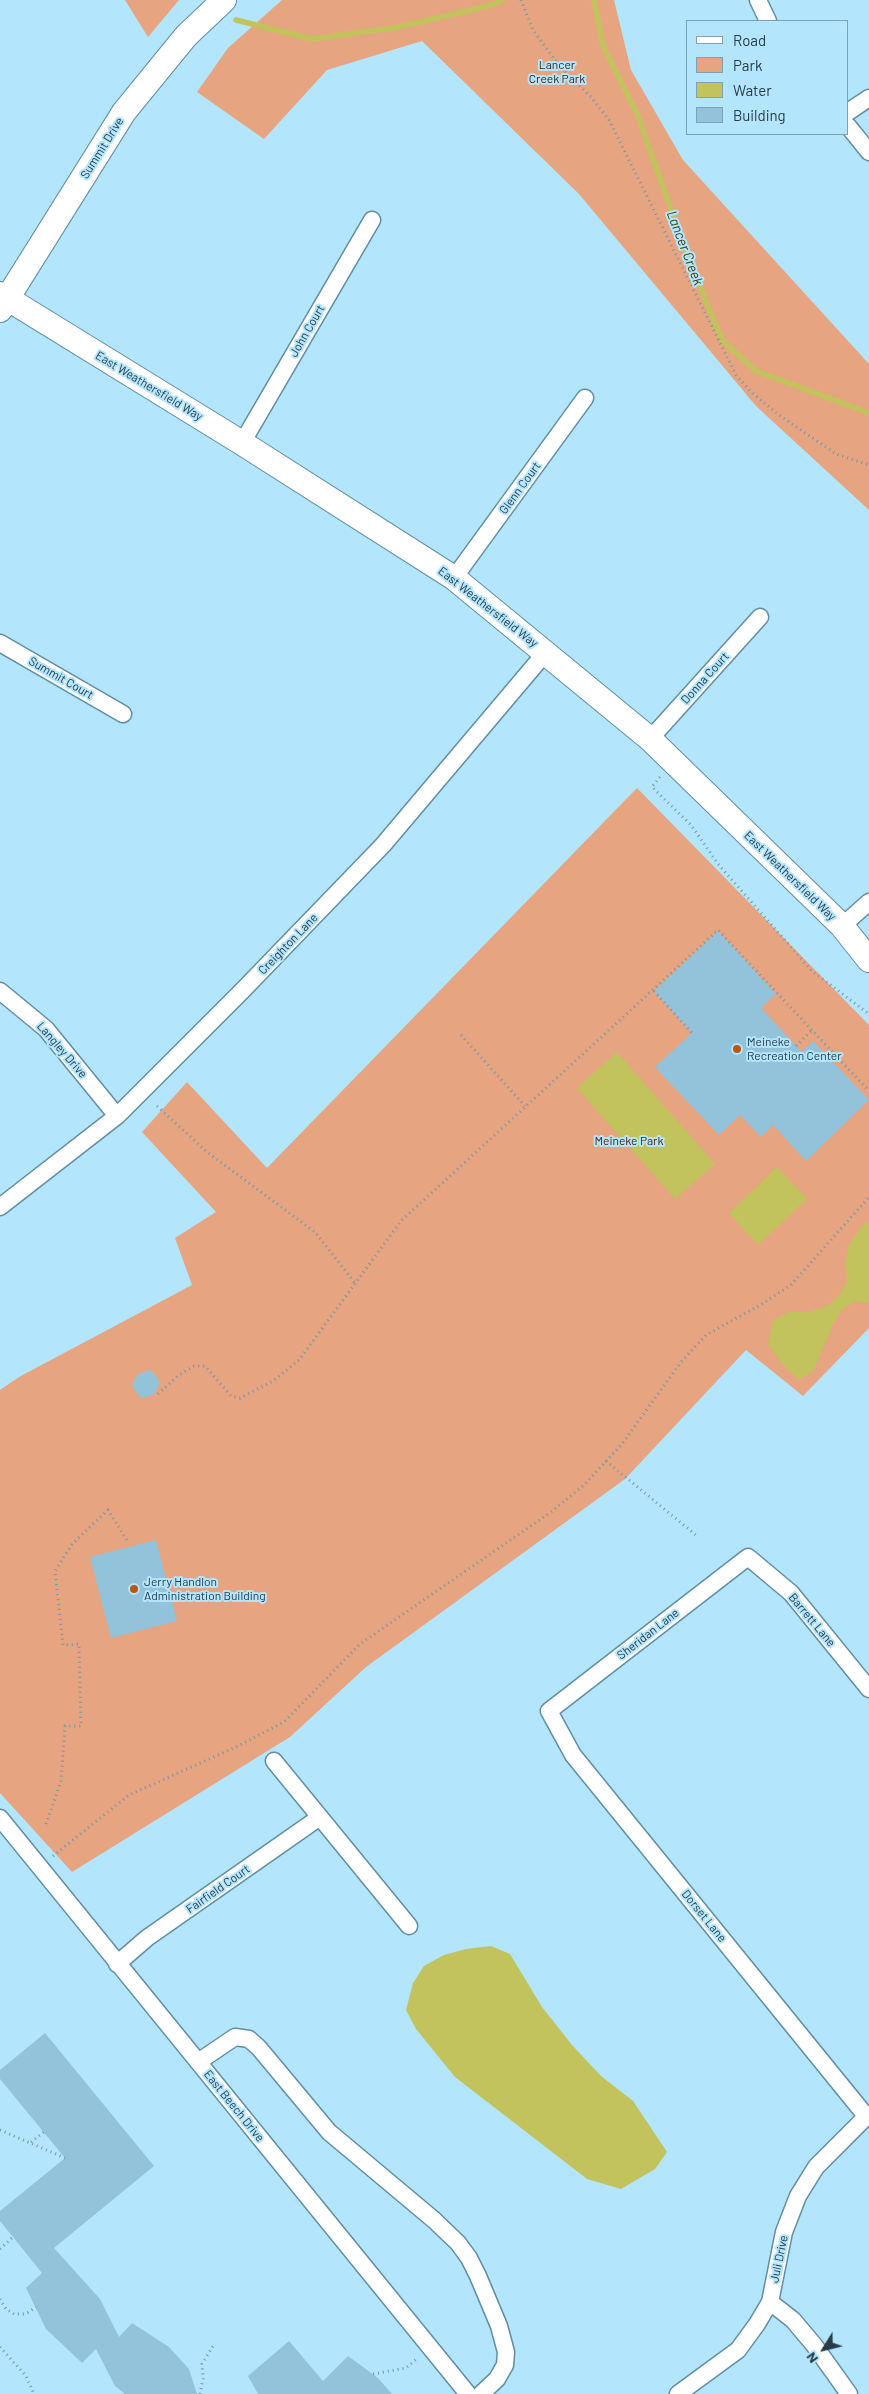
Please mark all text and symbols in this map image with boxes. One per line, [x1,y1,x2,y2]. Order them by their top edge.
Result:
legend [686,20,849,135]
text: Road [733,31,766,49]
text: Park [733,56,762,74]
park label: Lancer Creek Park [529,58,585,86]
text: Water [733,81,772,99]
text: Building [733,106,786,124]
street label: Summit Drive [77,115,127,181]
water label: Lancer Creek [663,208,707,288]
street label: John Court [286,302,328,360]
street label: East Weathersfield Way [93,348,205,424]
street label: Glenn Court [496,459,544,517]
street label: East Weathersfield Way [435,564,541,650]
street label: Donna Court [678,649,732,707]
street label: Summit Court [26,654,96,702]
street label: East Weathersfield Way [741,828,839,924]
street label: Creighton Lane [255,910,321,978]
street label: Langley Drive [34,1019,90,1081]
place label: Meineke Recreation Center [747,1035,842,1063]
marker: Meineke Recreation Center [731,1043,743,1055]
park label: Meineke Park [595,1134,663,1148]
place label: Jerry Handlon Administration Building [144,1575,266,1603]
marker: Jerry Handlon Administration Building [128,1583,140,1595]
street label: Barrett Lane [785,1590,839,1650]
street label: Sheridan Lane [614,1605,682,1663]
street label: Fairfield Court [183,1862,253,1916]
street label: Dorset Lane [679,1887,729,1945]
street label: East Beech Drive [201,2067,267,2145]
street label: Juli Drive [767,2234,791,2284]
north arrow [799,2324,849,2374]
text: N [802,2349,821,2367]

